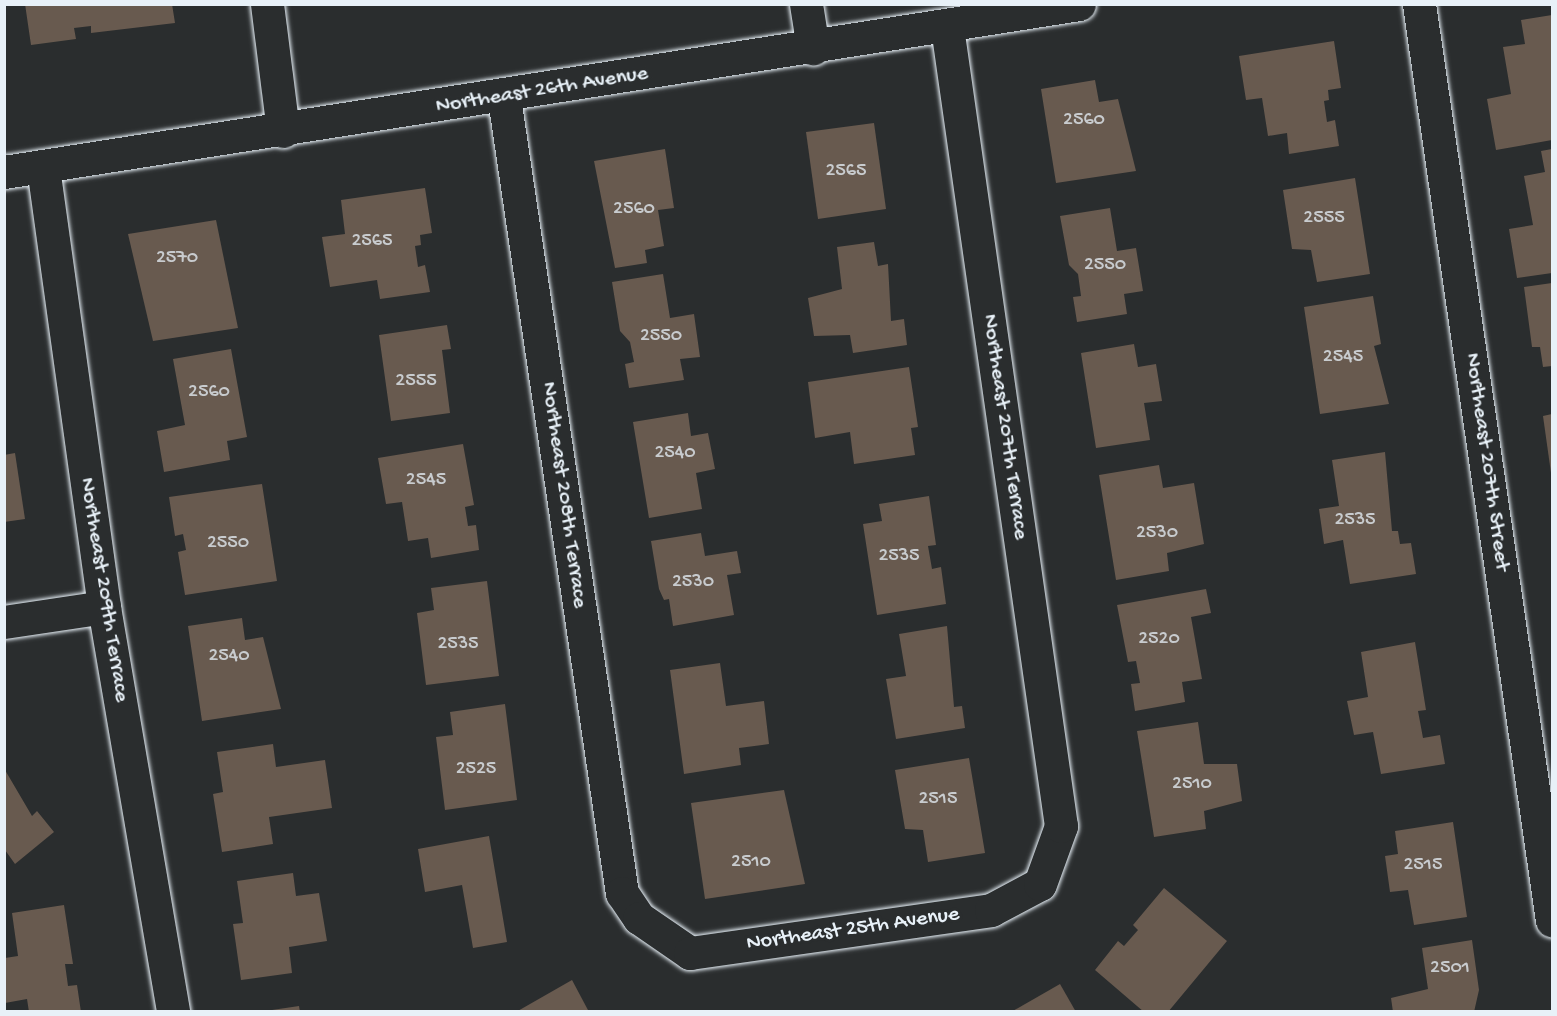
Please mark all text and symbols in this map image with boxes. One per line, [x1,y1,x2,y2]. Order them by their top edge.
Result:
street label: Northeast 26th Avenue [434,61,650,121]
house number: 2560 [1063,108,1105,132]
house number: 2565 [826,159,866,183]
house number: 2560 [613,197,655,221]
house number: 2555 [1303,206,1345,230]
house number: 2565 [352,229,392,253]
house number: 2570 [156,246,198,270]
house number: 2550 [1084,253,1126,277]
street label: Northeast 207th Terrace [975,313,1033,541]
house number: 2550 [640,324,682,348]
house number: 2545 [1323,345,1363,369]
street label: Northeast 207th Street [1458,351,1514,573]
house number: 2555 [395,369,437,393]
house number: 2560 [188,380,230,404]
street label: Northeast 208th Terrace [534,380,592,610]
house number: 2540 [654,441,696,465]
house number: 2545 [406,468,446,492]
street label: Northeast 209th Terrace [72,476,134,704]
house number: 2535 [1334,508,1376,532]
house number: 2530 [1136,521,1178,545]
house number: 2550 [207,531,249,555]
house number: 2535 [878,544,920,568]
house number: 2530 [672,570,714,594]
house number: 2520 [1138,627,1180,651]
house number: 2535 [437,632,479,656]
house number: 2540 [208,644,250,668]
house number: 2525 [456,757,496,781]
house number: 2510 [1172,772,1212,796]
house number: 2515 [919,787,957,811]
house number: 2510 [731,850,771,874]
house number: 2515 [1404,853,1442,877]
street label: Northeast 25th Avenue [745,902,961,958]
house number: 2501 [1430,956,1470,980]

